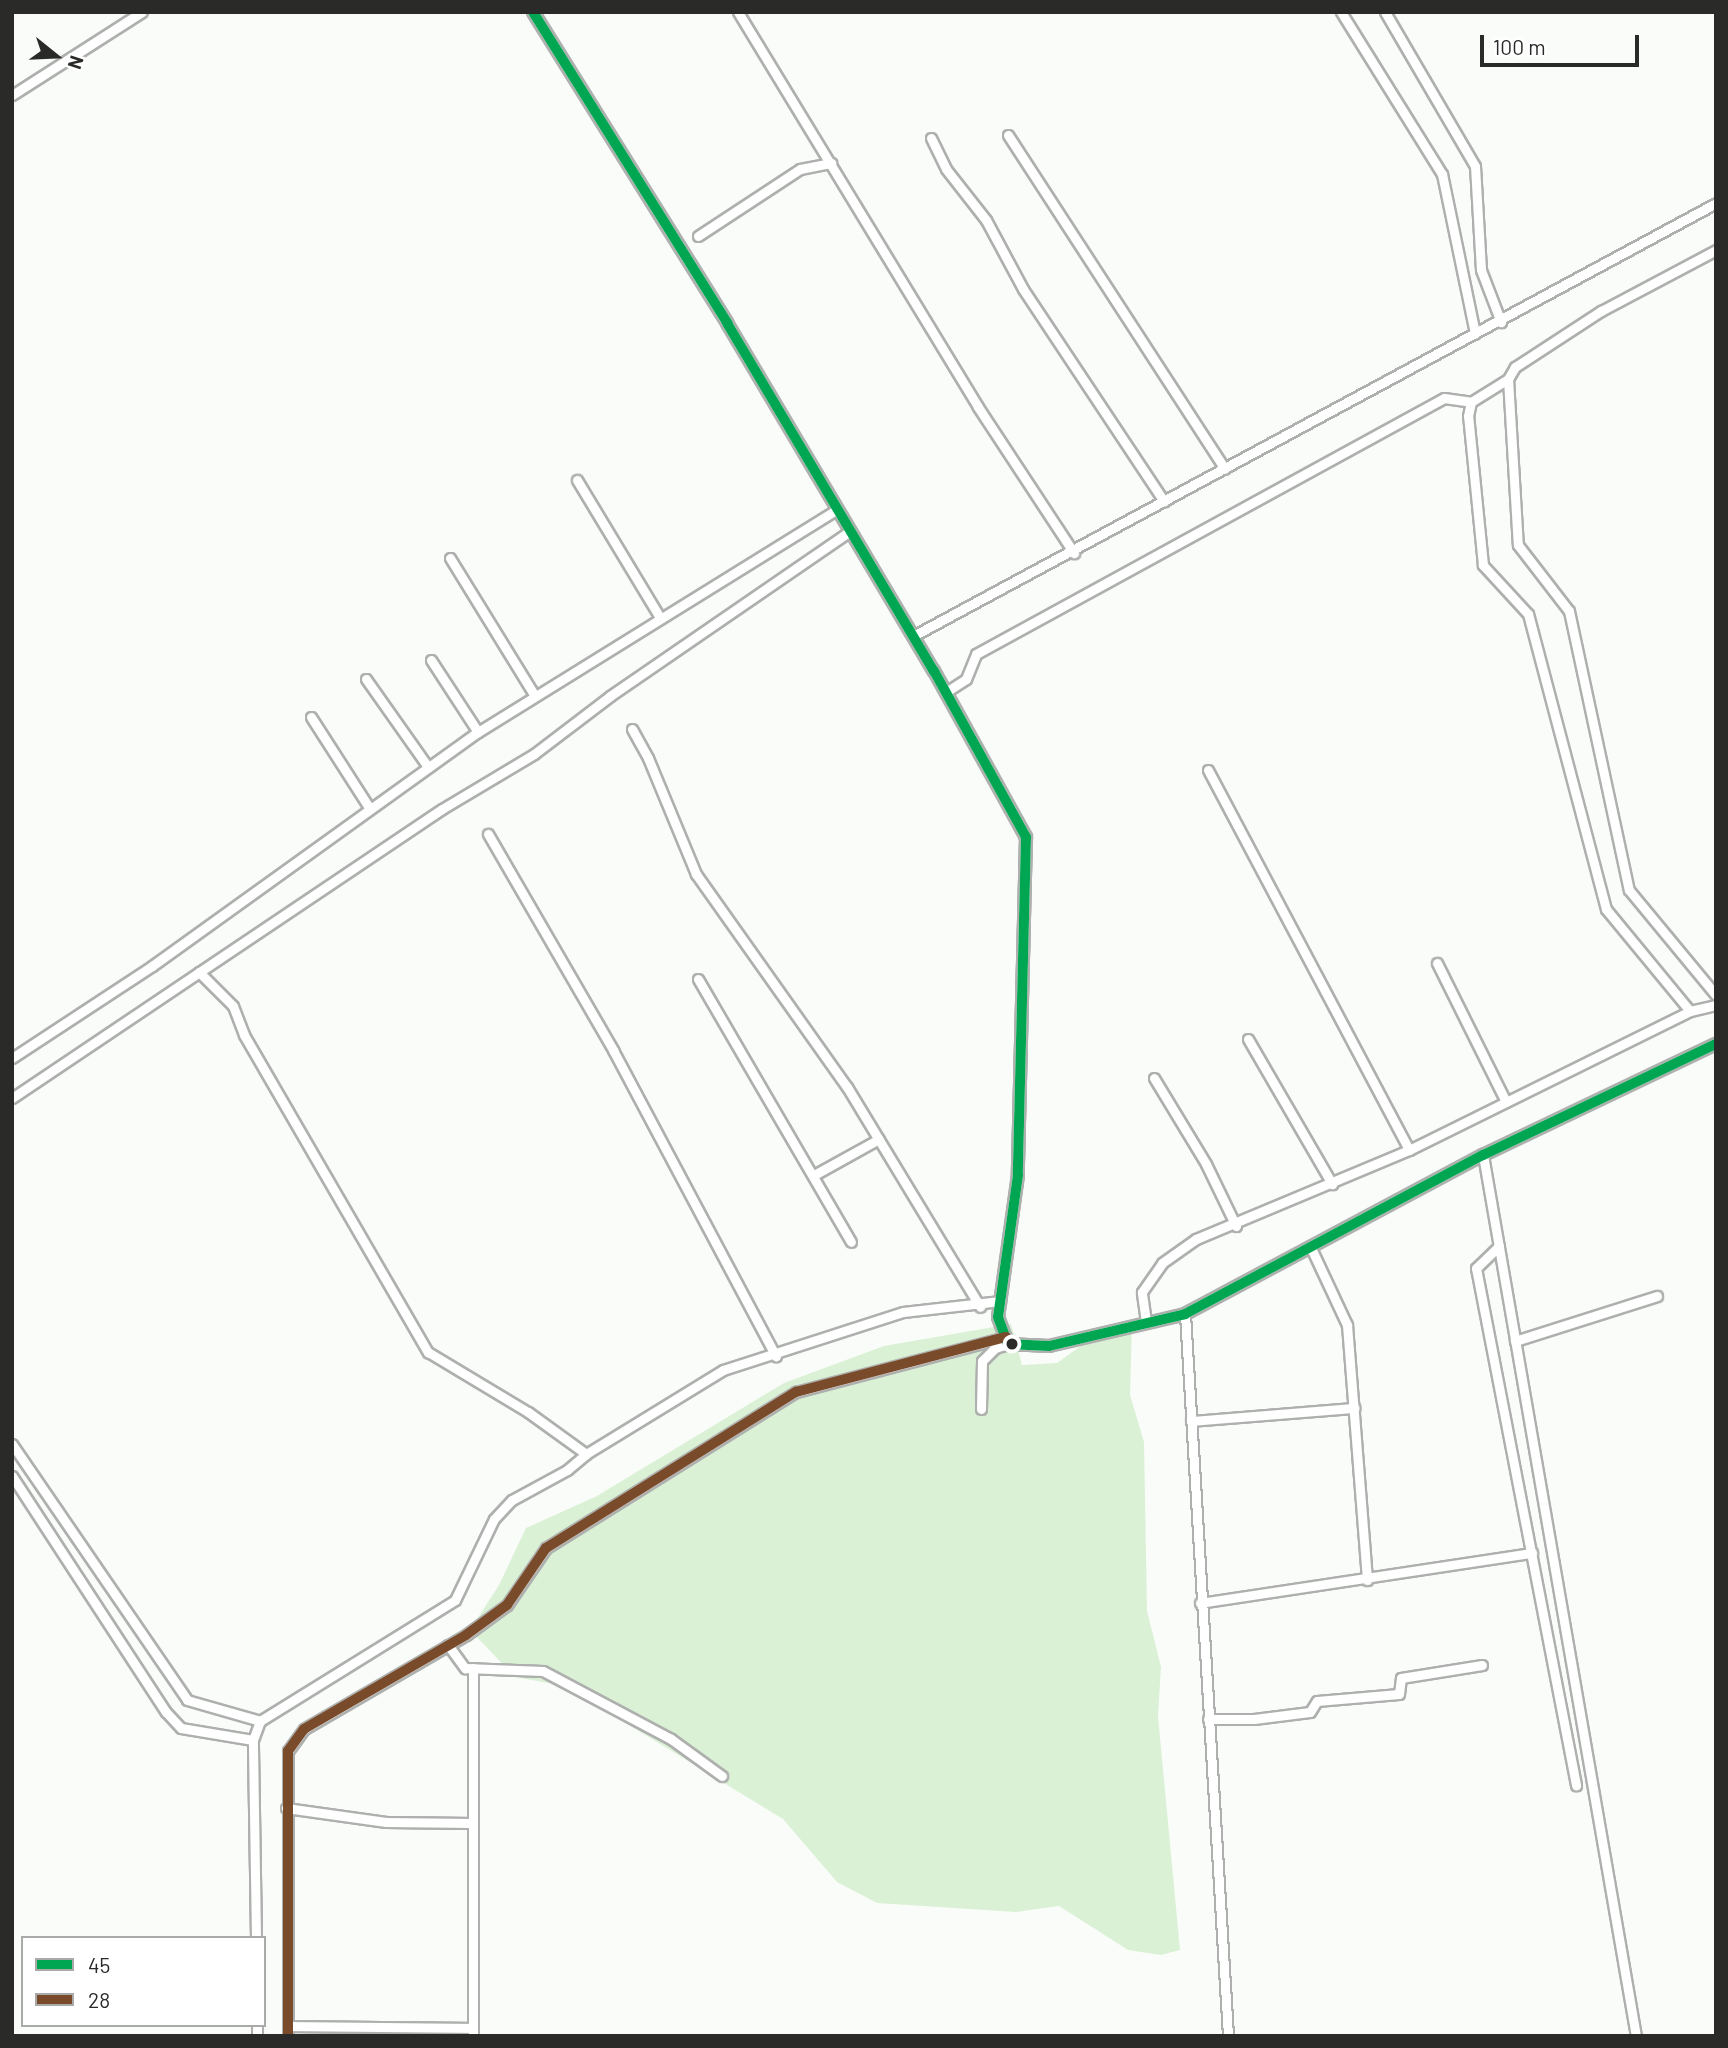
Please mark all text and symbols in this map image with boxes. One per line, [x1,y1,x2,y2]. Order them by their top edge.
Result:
north arrow [21,21,91,91]
scale bar [1483,21,1642,65]
text: 100 m [1493,34,1546,59]
text: N [64,53,89,72]
unlabelled marker [1005,1337,1019,1351]
legend [21,1936,266,2027]
text: 45 [88,1952,110,1977]
text: 28 [88,1987,110,2012]

